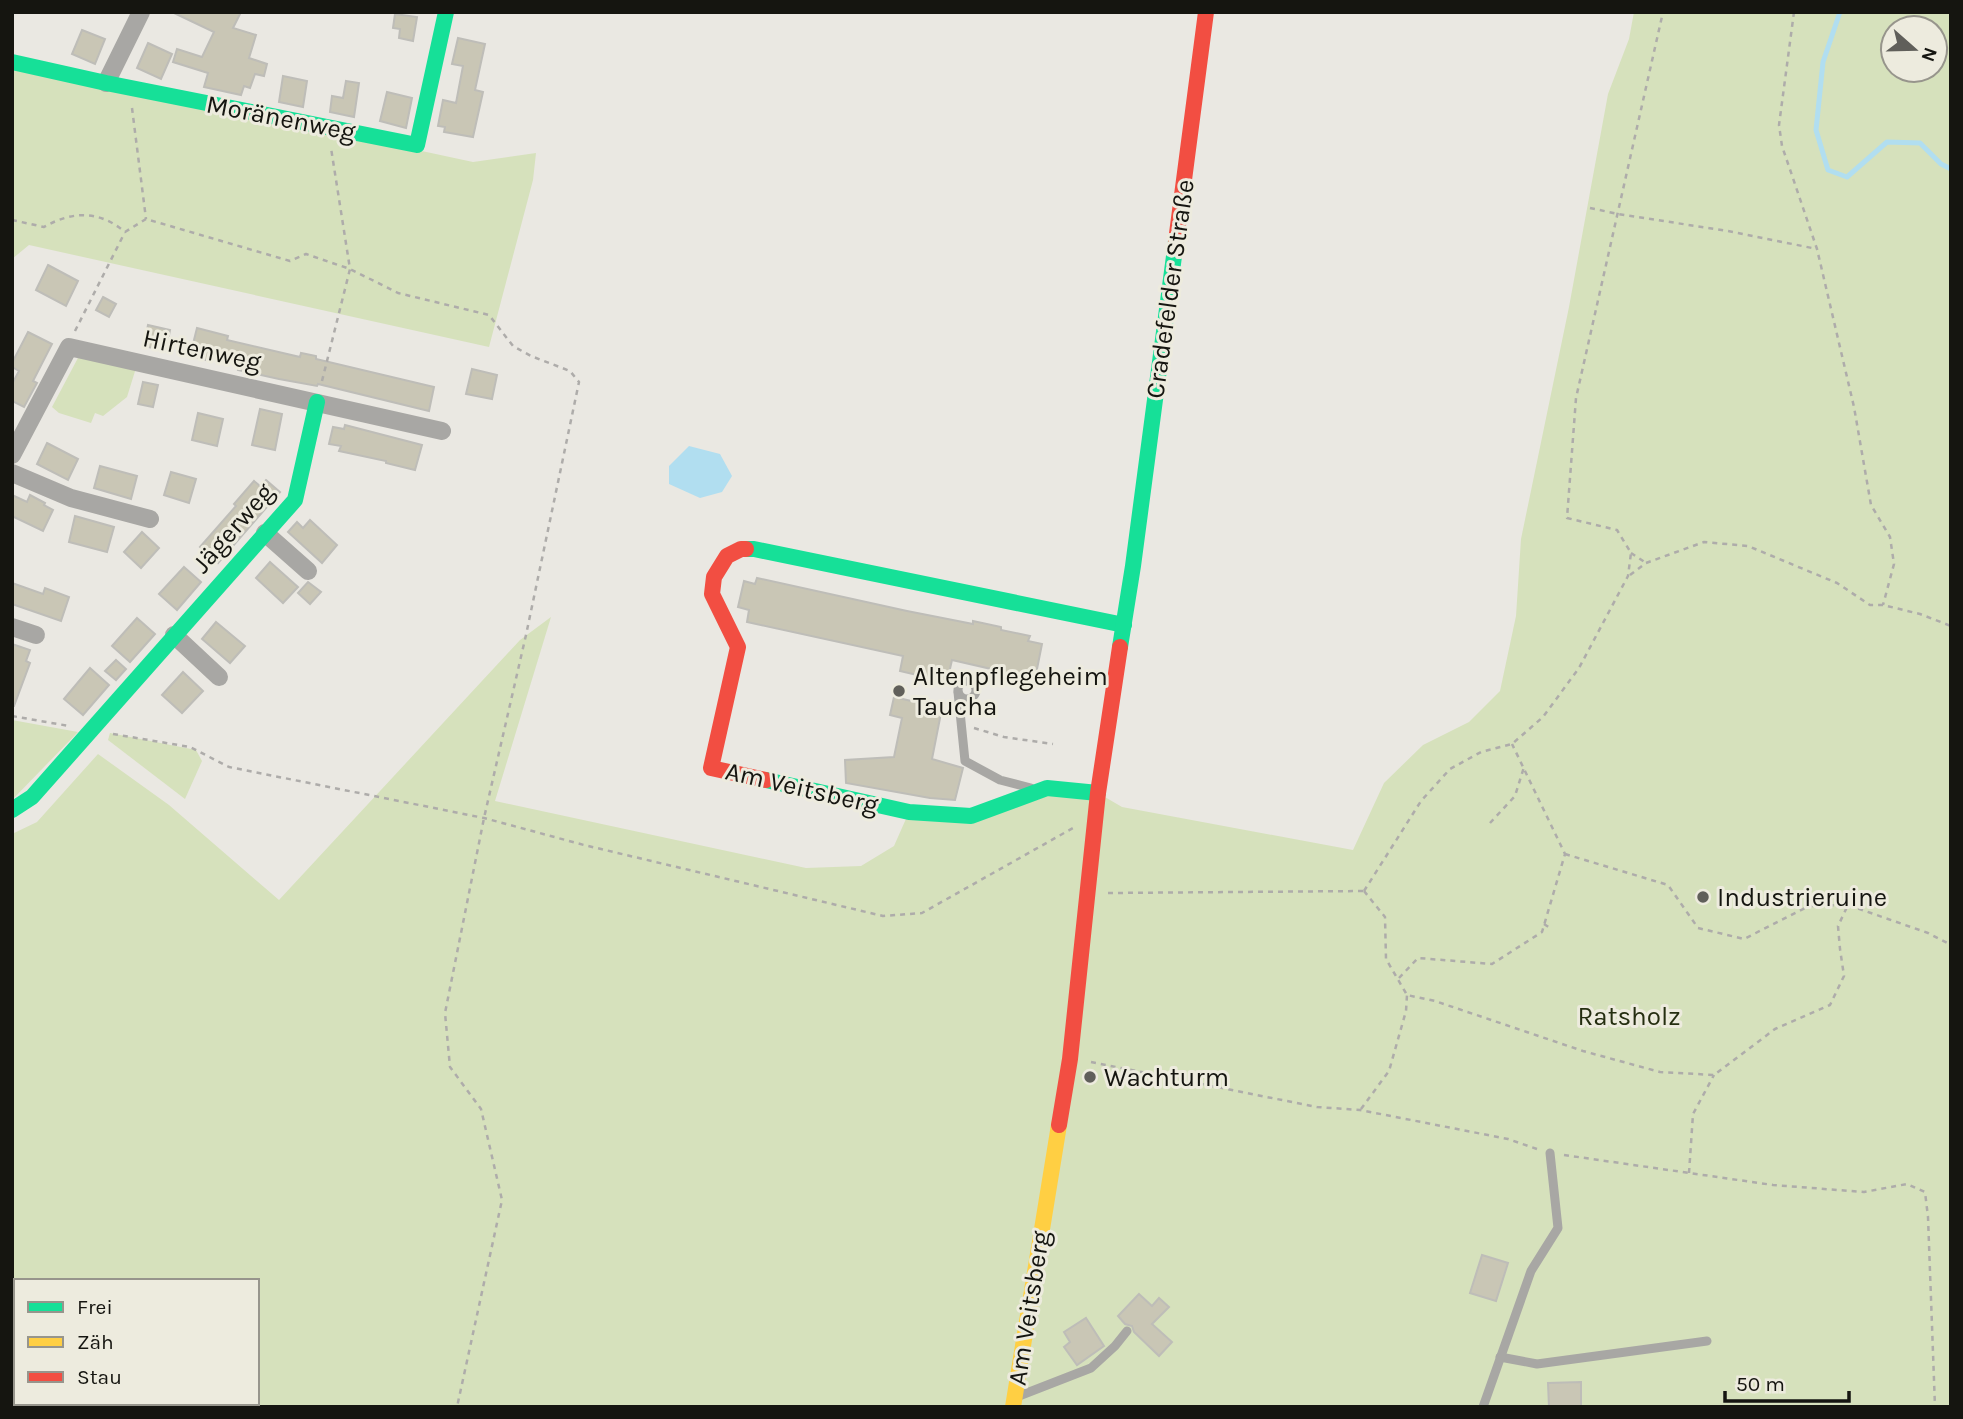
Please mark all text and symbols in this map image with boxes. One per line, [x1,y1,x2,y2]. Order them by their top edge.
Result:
north arrow [1879,14,1949,84]
text: N [1916,44,1942,65]
street label: Moränenweg [204,88,359,148]
street label: Cradefelder Straße [1139,178,1201,400]
street label: Hirtenweg [140,322,264,378]
street label: Jägerweg [186,476,281,579]
place label: Altenpflegeheim Taucha [913,661,1108,722]
marker: Altenpflegeheim Taucha [891,683,907,699]
street label: Am Veitsberg [722,755,882,821]
place label: Industrieruine [1717,882,1887,913]
marker: Industrieruine [1695,889,1711,905]
park label: Ratsholz [1577,1001,1681,1032]
place label: Wachturm [1104,1062,1229,1093]
marker: Wachturm [1082,1069,1098,1085]
street label: Am Veitsberg [1001,1228,1057,1388]
legend [14,1279,259,1405]
text: Frei [77,1295,113,1319]
text: Zäh [77,1330,114,1354]
scale bar [1725,1360,1849,1404]
text: Stau [77,1365,122,1389]
text: 50 m [1736,1372,1785,1396]

